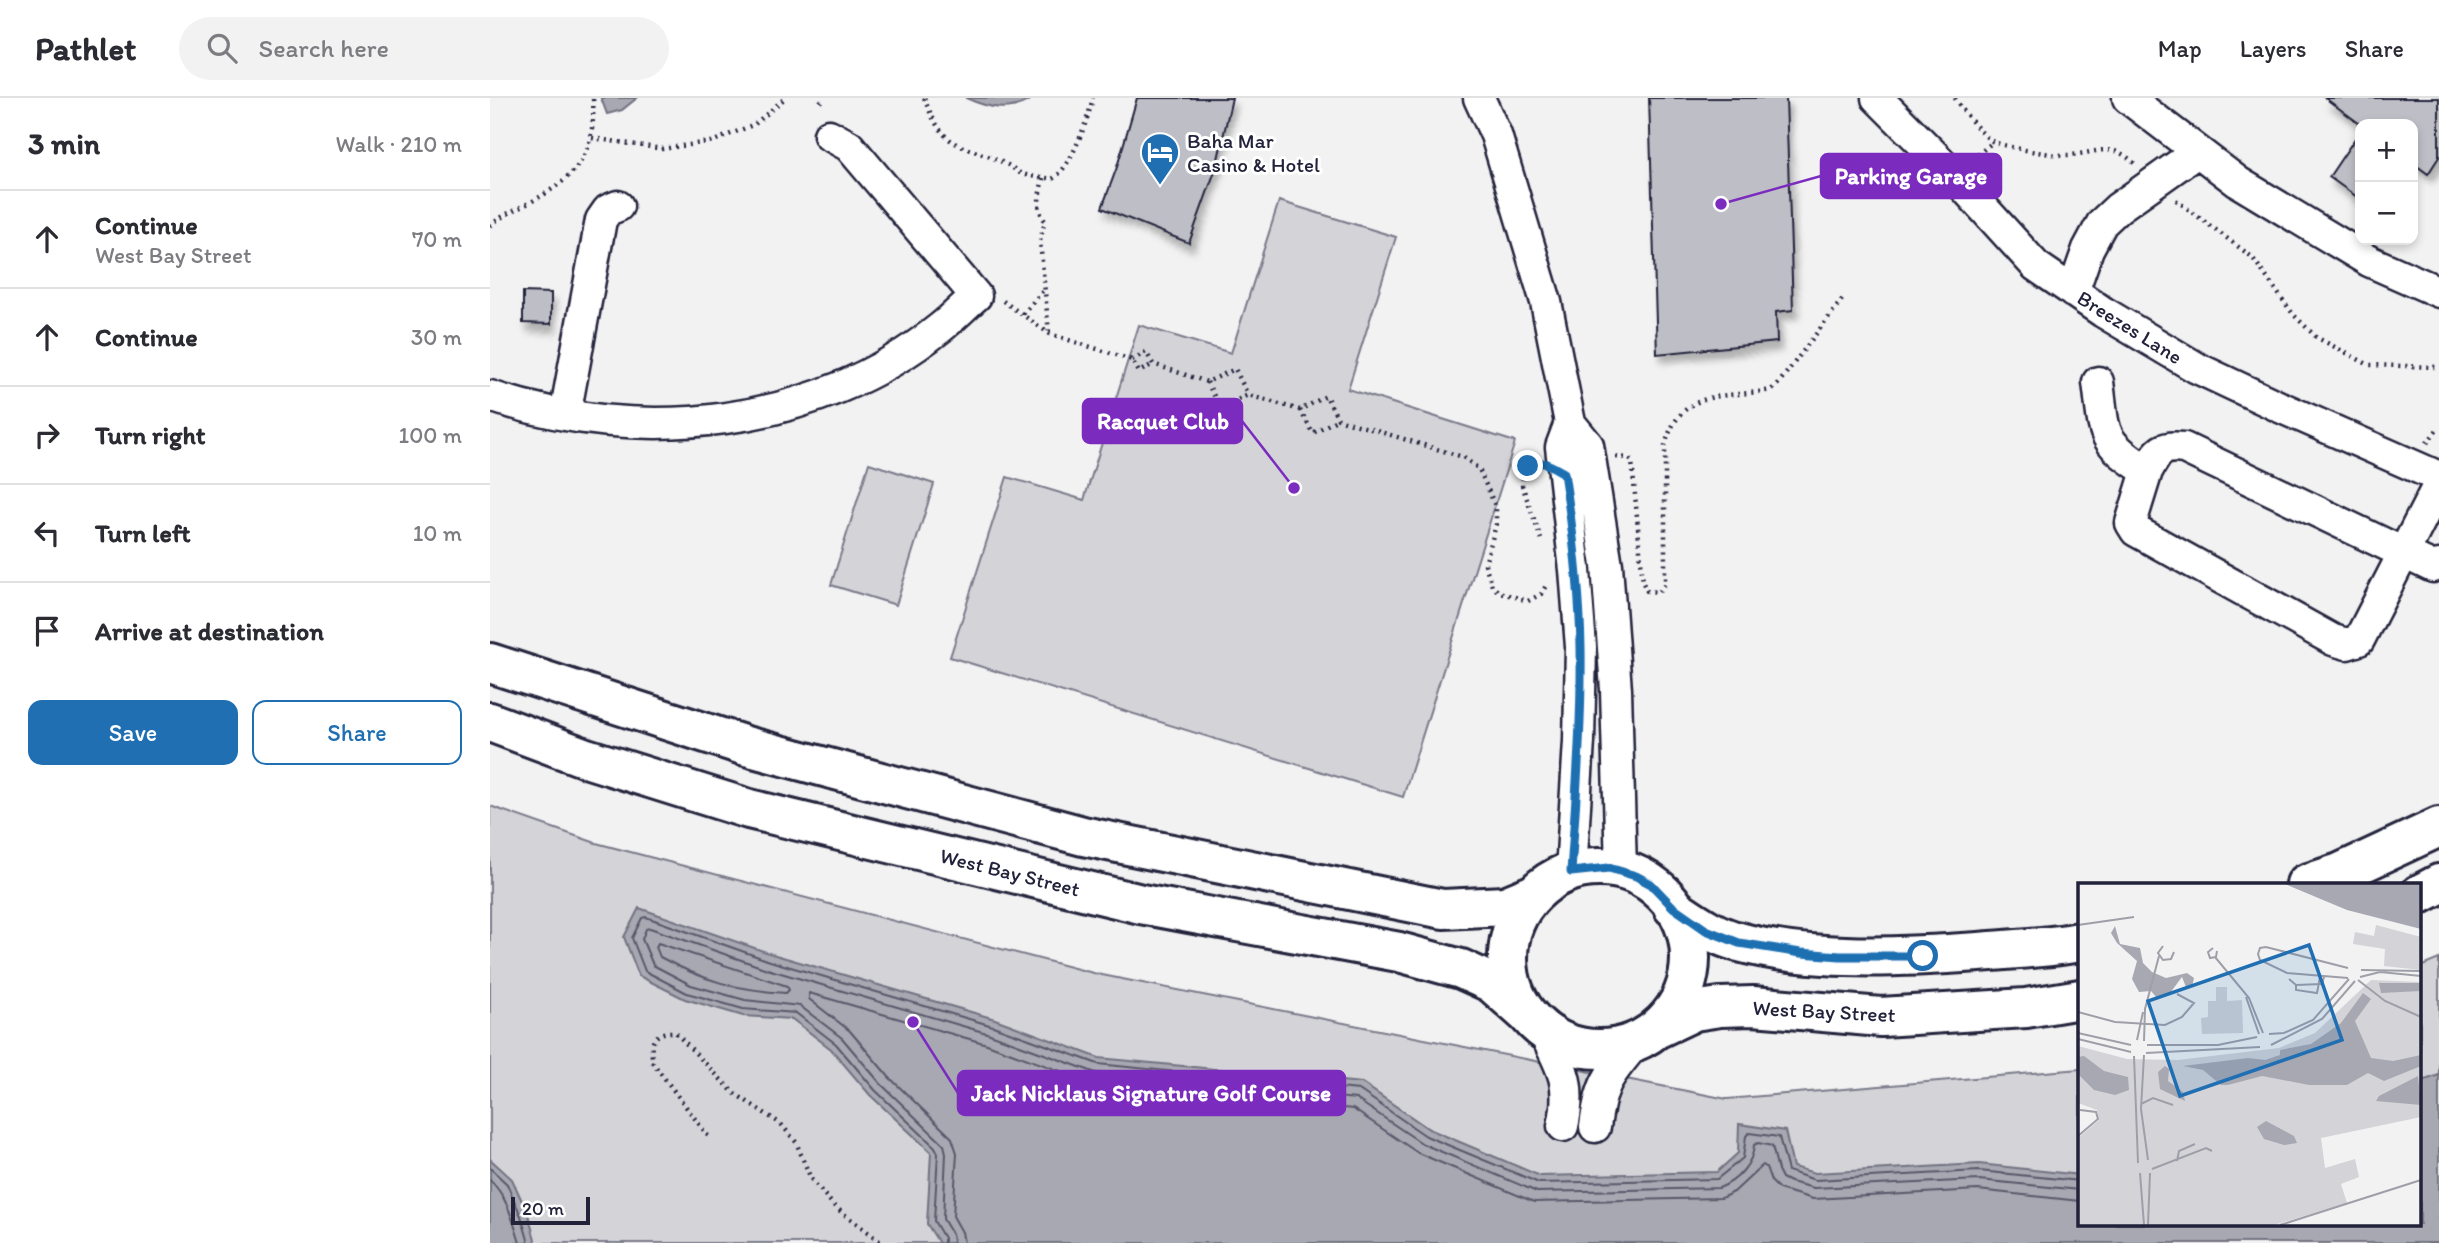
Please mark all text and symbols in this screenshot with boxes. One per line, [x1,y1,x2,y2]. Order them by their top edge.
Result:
search box [179,17,669,80]
text: Pathlet [35,29,137,68]
icon: search [203,29,241,67]
text: Search here [259,32,389,64]
text: Map [2158,34,2202,63]
text: Layers [2240,34,2307,63]
text: Share [2345,34,2404,63]
map controls [2355,119,2418,245]
button: + [2355,119,2418,182]
text: 3 min [28,125,100,162]
place label: Baha Mar Casino & Hotel [1187,128,1320,177]
text: Walk · 210 m [336,130,462,158]
hotel icon: Baha Mar Casino & Hotel [1139,131,1181,186]
callout: Parking Garage [1821,154,2001,198]
text: Parking Garage [1835,162,1987,190]
button: − [2355,182,2418,245]
text: Continue [95,209,198,241]
icon: ahead [28,220,66,258]
text: 70 m [412,225,462,253]
text: West Bay Street [95,241,252,269]
street label: Breezes Lane [2073,285,2187,369]
icon: ahead [28,318,66,356]
text: Continue [95,321,198,353]
text: 30 m [411,323,462,351]
callout: Racquet Club [1083,399,1242,443]
text: Racquet Club [1097,407,1229,435]
icon: right [28,416,66,454]
text: Turn right [95,419,206,451]
text: 100 m [398,421,462,449]
route end [1512,450,1543,481]
icon: left [28,514,66,552]
text: Turn left [95,517,191,549]
text: 10 m [413,519,462,547]
icon: arrive [28,612,66,650]
text: Arrive at destination [95,615,324,647]
button: Save [28,700,238,765]
button: Share [252,700,462,765]
street label: West Bay Street [938,843,1083,901]
inset map [2078,883,2422,1226]
route start [1907,940,1938,971]
street label: West Bay Street [1752,995,1896,1027]
callout: Jack Nicklaus Signature Golf Course [958,1071,1345,1115]
text: Jack Nicklaus Signature Golf Course [970,1079,1331,1107]
scale bar [511,1194,590,1226]
text: 20 m [522,1197,564,1220]

